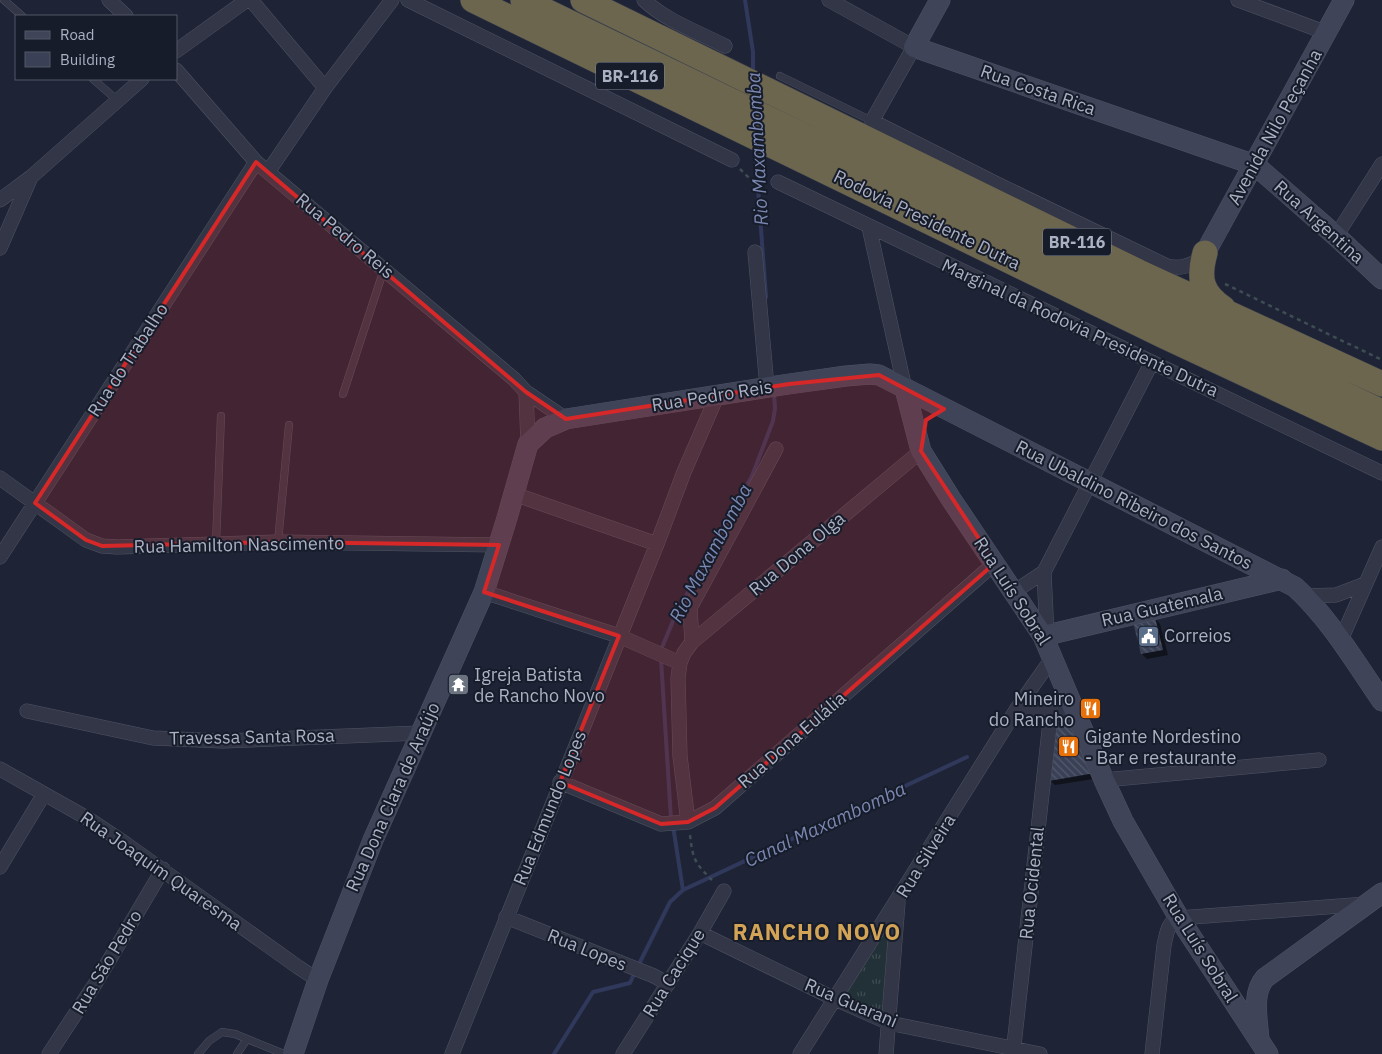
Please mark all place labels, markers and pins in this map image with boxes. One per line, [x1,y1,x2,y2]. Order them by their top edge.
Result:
public building icon: Correios [1136,624,1160,648]
place label: Correios [1164,624,1232,647]
place label: Igreja Batista de Rancho Novo [474,663,605,707]
temple icon: Igreja Batista de Rancho Novo [446,673,470,697]
place label: Mineiro do Rancho [989,687,1074,731]
restaurant icon: Mineiro do Rancho [1078,697,1102,721]
place label: Gigante Nordestino - Bar e restaurante [1085,725,1241,769]
restaurant icon: Gigante Nordestino - Bar e restaurante [1057,735,1081,759]

